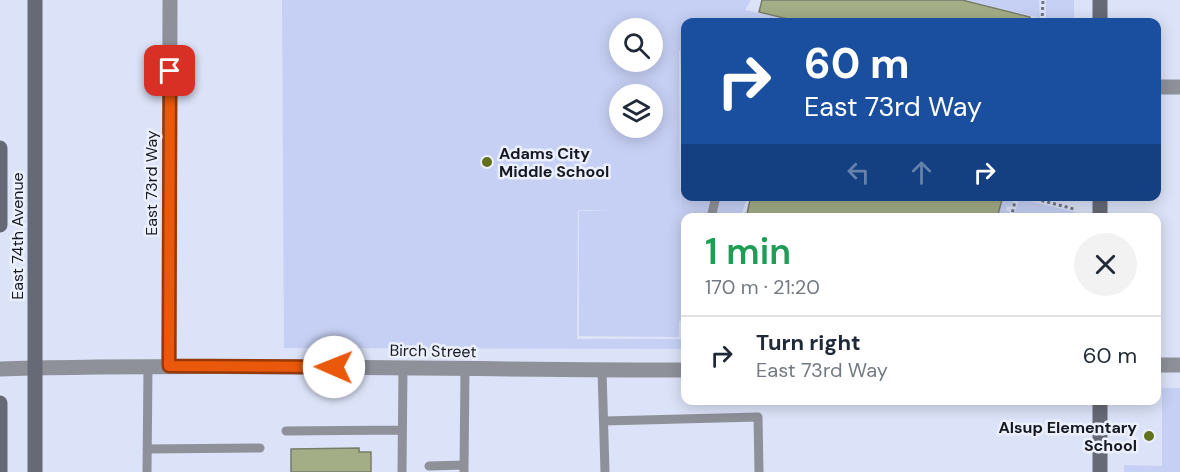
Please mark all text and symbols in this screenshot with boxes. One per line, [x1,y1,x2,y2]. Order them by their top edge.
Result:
map controls [609,18,663,138]
button: search [609,18,663,72]
text: 60 m [804,36,910,91]
icon: right [705,42,783,120]
pin [144,45,195,96]
icon: arrive [153,54,186,87]
button: layers [609,84,663,138]
text: East 73rd Way [804,89,982,124]
street label: East 73rd Way [141,130,162,236]
place label: Adams City Middle School [499,143,609,182]
marker: Adams City Middle School [480,155,494,169]
icon: left [842,156,875,189]
icon: ahead [905,156,938,189]
icon: right [968,156,1001,189]
street label: East 74th Avenue [7,172,28,300]
text: 1 min [705,228,791,275]
button: close [1074,233,1137,296]
text: 170 m · 21:20 [705,274,820,300]
text: Turn right [756,328,861,357]
position arrow [302,335,366,399]
icon: right [705,339,738,372]
street label: Birch Street [389,340,477,362]
text: 60 m [1083,341,1137,370]
text: East 73rd Way [756,357,888,383]
place label: Alsup Elementary School [998,417,1137,456]
marker: Alsup Elementary School [1142,429,1156,443]

